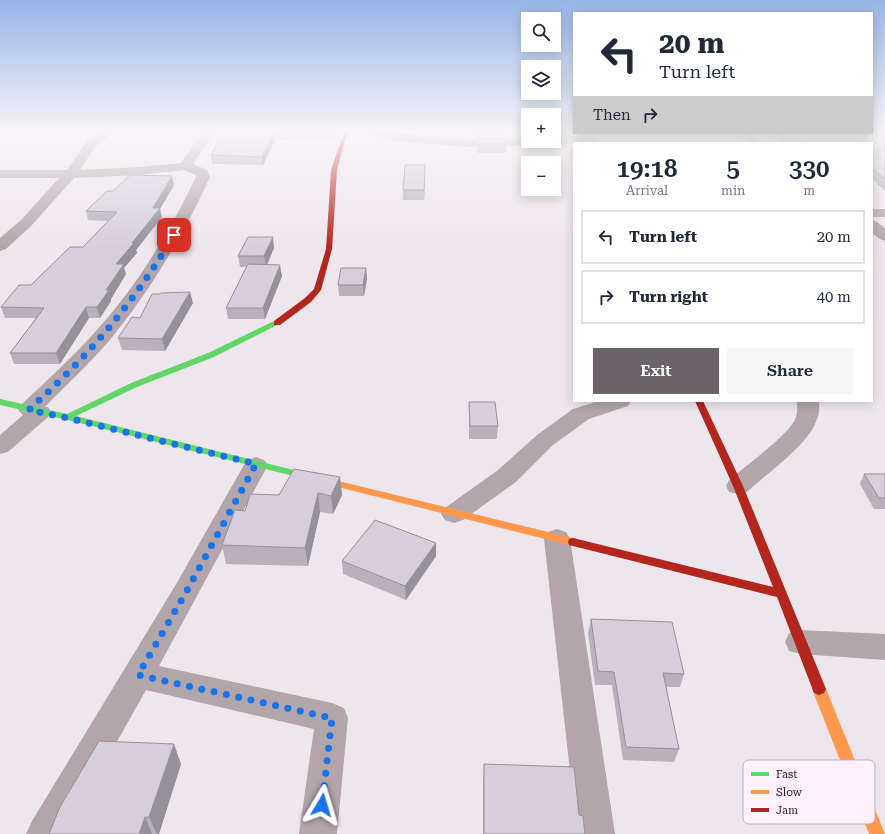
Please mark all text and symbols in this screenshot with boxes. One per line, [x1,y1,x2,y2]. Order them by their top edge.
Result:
map controls [521,12,561,196]
button: search [521,12,561,52]
text: 20 m [659,27,724,60]
icon: left [593,28,645,80]
button: layers [521,60,561,100]
text: Turn left [659,61,735,82]
icon: right [639,104,661,126]
text: Then [593,106,631,124]
button: + [521,108,561,148]
text: 19:18 [617,155,677,183]
text: 5 [727,155,740,183]
text: 330 [789,155,829,183]
button: − [521,156,561,196]
text: Arrival [626,183,668,198]
text: min [721,183,745,198]
text: m [803,183,815,198]
pin [157,218,191,252]
icon: arrive [163,224,185,246]
icon: left [595,226,617,248]
text: Turn left [629,228,697,246]
text: 20 m [817,228,851,246]
icon: right [595,286,617,308]
text: Turn right [629,288,708,306]
text: 40 m [817,288,851,306]
button: Exit [593,348,719,394]
button: Share [727,348,853,394]
legend [743,760,875,824]
text: Fast [776,768,797,781]
position arrow [301,784,343,826]
text: Slow [776,786,803,799]
text: Jam [776,804,798,817]

